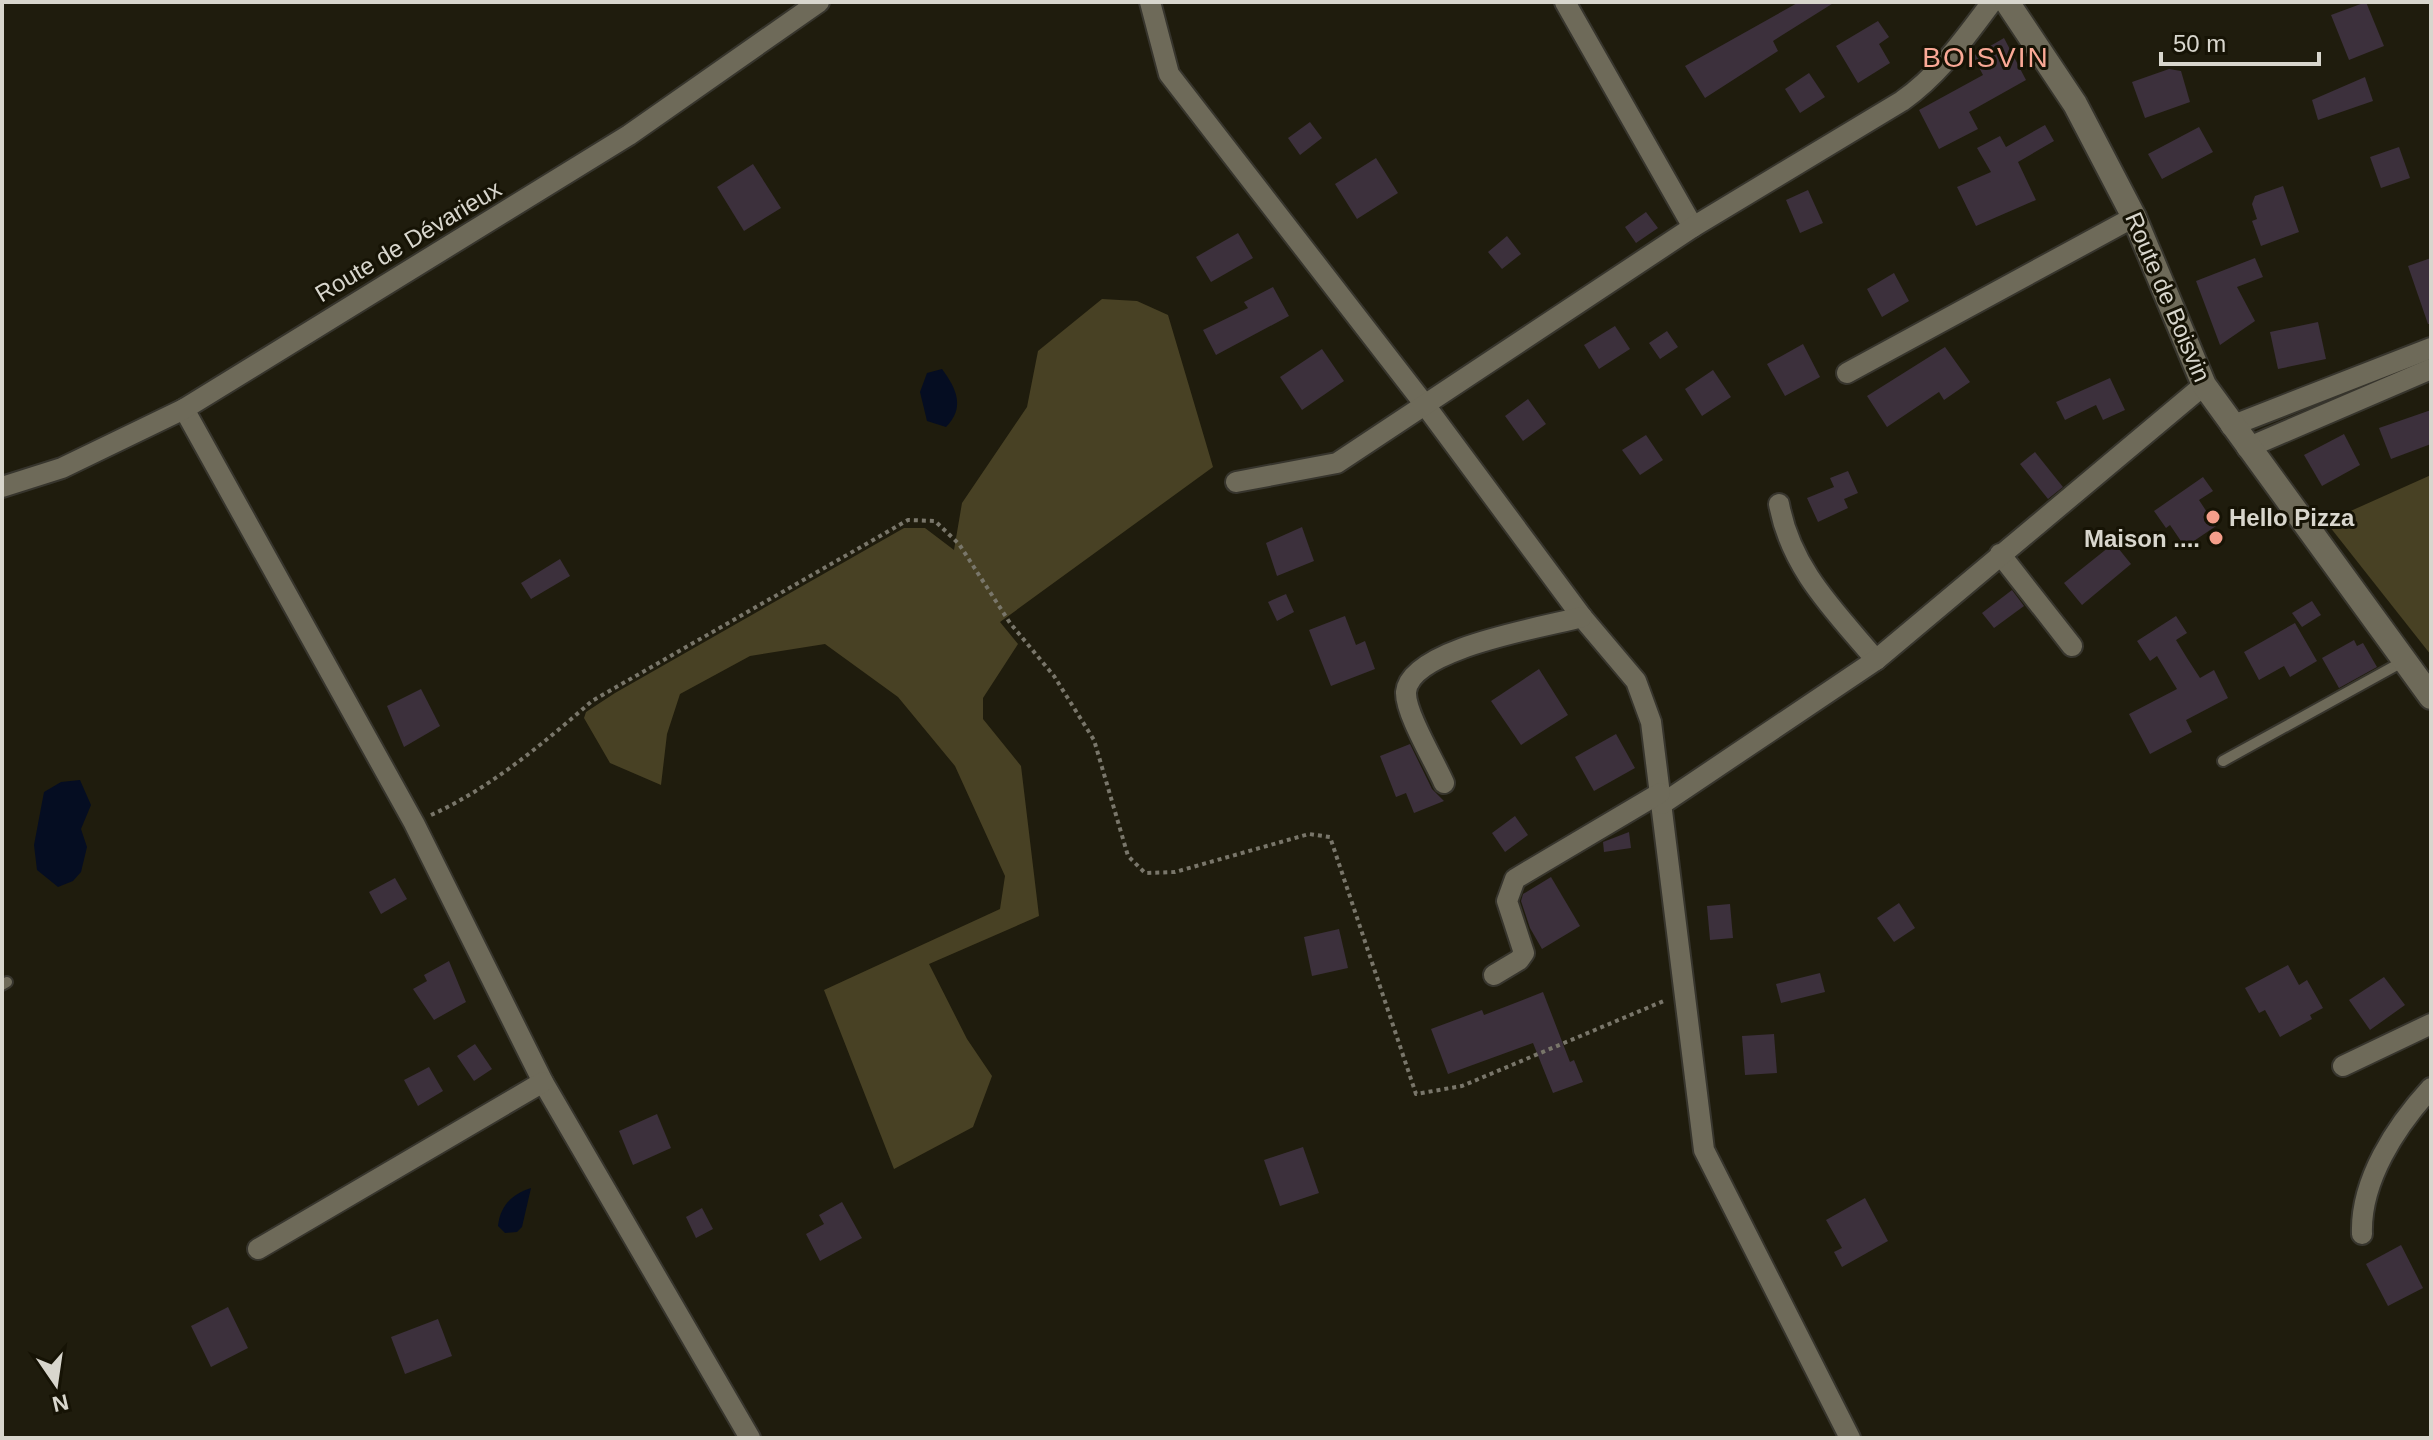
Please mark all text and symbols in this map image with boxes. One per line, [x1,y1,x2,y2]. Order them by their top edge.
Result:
scale bar [2161,16,2319,66]
text: 50 m [2173,30,2226,57]
district label: BOISVIN [1922,42,2050,73]
street label: Route de Dévarieux [310,175,506,307]
street label: Route de Boisvin [2120,208,2216,386]
place label: Hello Pizza [2229,504,2355,531]
marker: Hello Pizza [2204,508,2222,526]
place label: Maison .... [2084,525,2200,552]
marker: Maison .... [2207,529,2225,547]
north arrow [16,1344,96,1424]
text: N [50,1389,71,1417]

